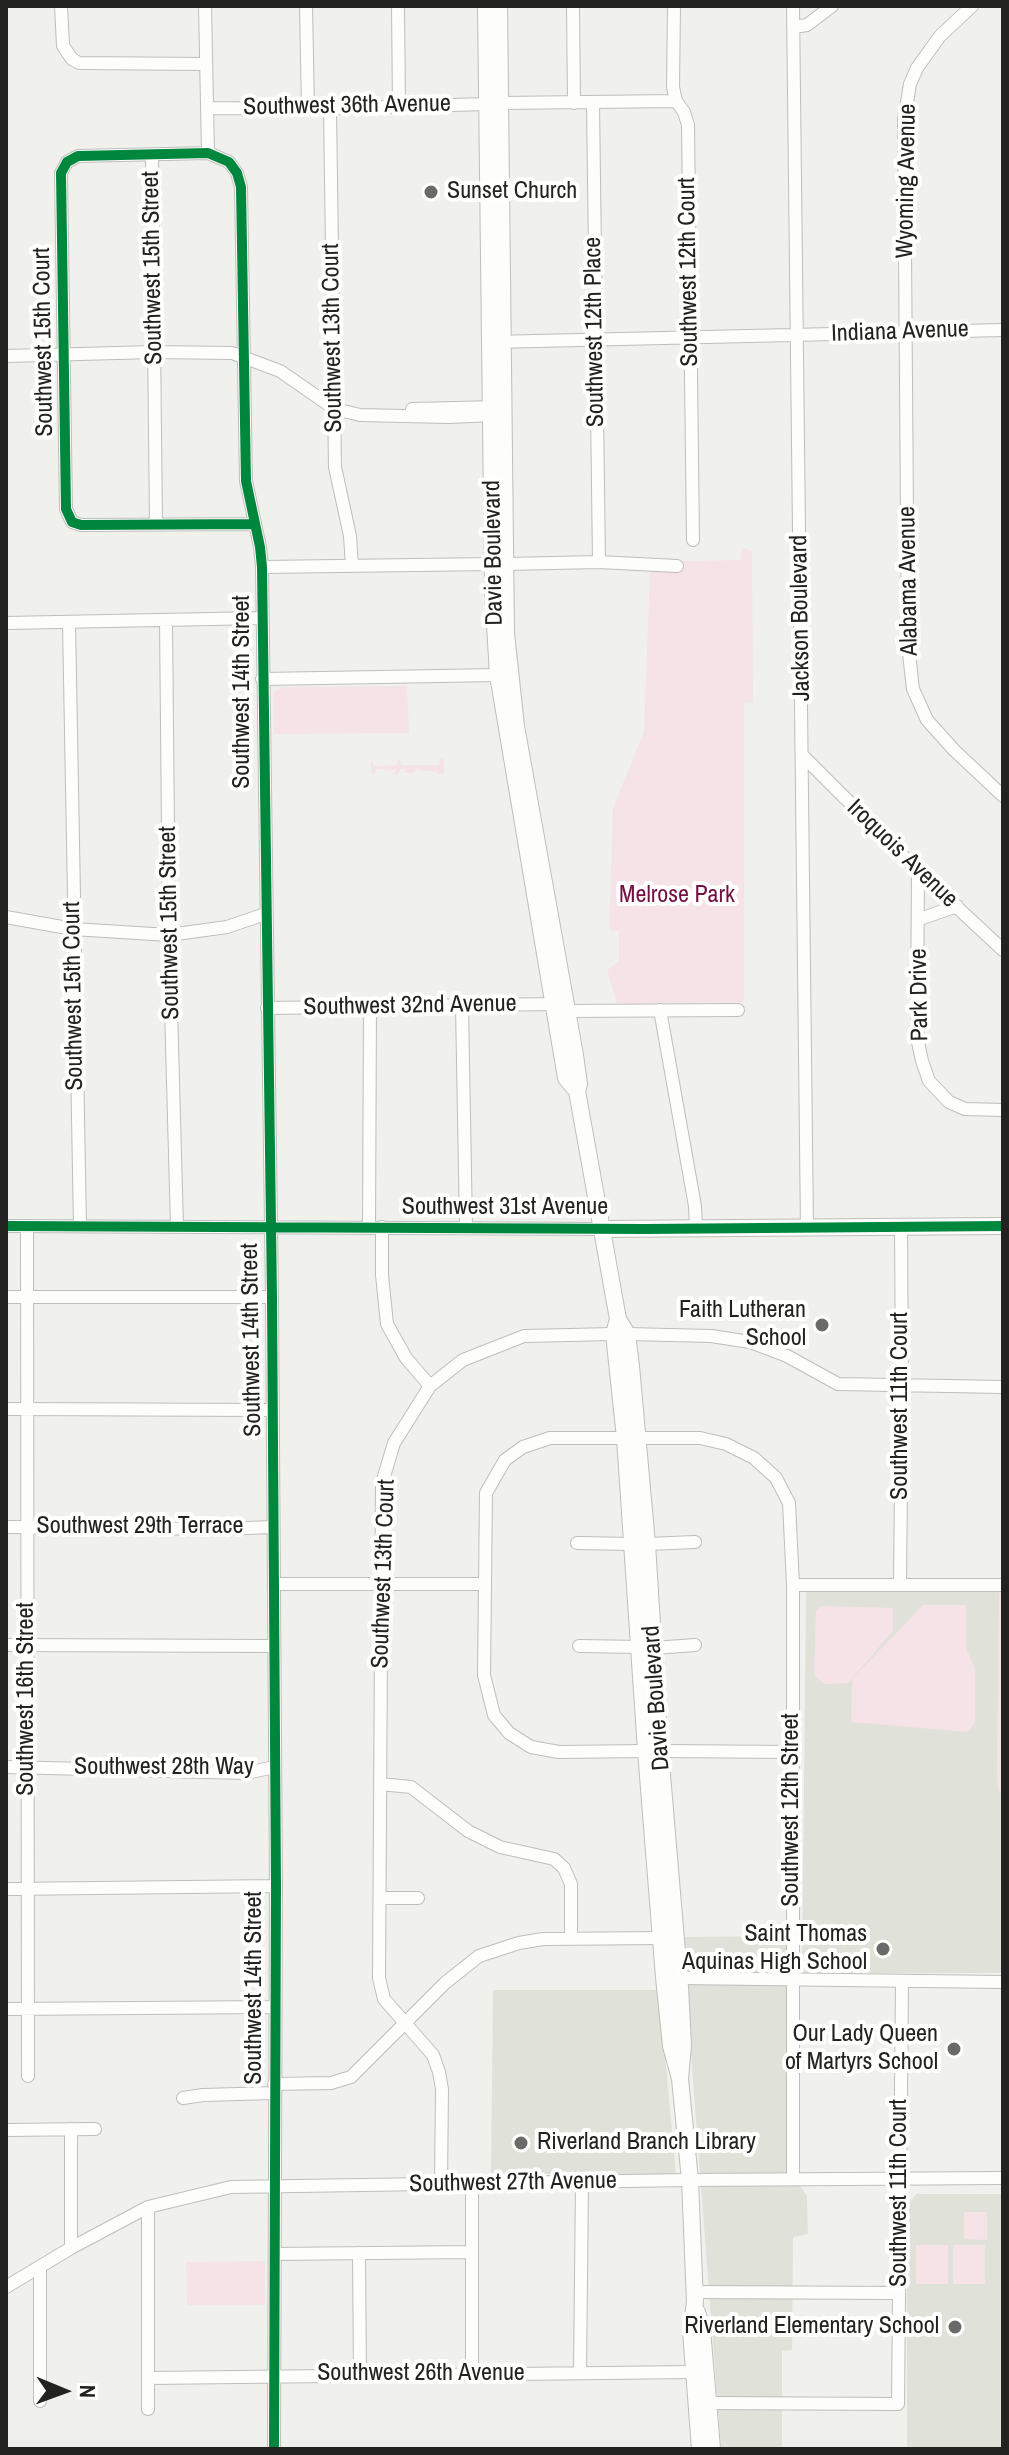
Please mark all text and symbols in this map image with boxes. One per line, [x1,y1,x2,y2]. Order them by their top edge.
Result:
street label: Southwest 36th Avenue [243,90,451,122]
street label: Wyoming Avenue [891,103,923,259]
street label: Southwest 15th Street [137,171,169,365]
street label: Southwest 12th Court [673,177,705,367]
place label: Sunset Church [447,178,577,206]
marker: Sunset Church [422,183,440,201]
street label: Southwest 12th Place [579,237,611,427]
street label: Southwest 13th Court [317,243,349,433]
street label: Southwest 15th Court [28,247,60,437]
street label: Indiana Avenue [831,315,969,349]
street label: Davie Boulevard [478,480,510,626]
street label: Alabama Avenue [893,506,925,656]
street label: Jackson Boulevard [785,535,817,701]
street label: Southwest 14th Street [229,595,257,789]
street label: Iroquois Avenue [841,794,963,914]
street label: Southwest 15th Street [154,826,186,1020]
park label: Melrose Park [619,882,735,910]
street label: Southwest 15th Court [58,901,90,1091]
street label: Park Drive [905,948,935,1042]
street label: Southwest 32nd Avenue [303,990,517,1022]
street label: Southwest 31st Avenue [402,1194,608,1222]
street label: Southwest 14th Street [236,1243,268,1437]
place label: Faith Lutheran School [679,1297,806,1353]
street label: Southwest 11th Court [887,1312,915,1500]
marker: Faith Lutheran School [813,1316,831,1334]
street label: Southwest 13th Court [366,1479,402,1669]
street label: Southwest 29th Terrace [37,1513,243,1541]
street label: Southwest 16th Street [13,1602,41,1796]
street label: Davie Boulevard [638,1624,676,1772]
street label: Southwest 12th Street [778,1713,806,1907]
street label: Southwest 28th Way [74,1754,254,1782]
street label: Southwest 14th Street [241,1891,269,2085]
place label: Saint Thomas Aquinas High School [682,1921,867,1977]
marker: Saint Thomas Aquinas High School [874,1940,892,1958]
place label: Our Lady Queen of Martyrs School [785,2021,938,2077]
marker: Our Lady Queen of Martyrs School [945,2040,963,2058]
street label: Southwest 11th Court [886,2099,914,2287]
place label: Riverland Branch Library [537,2129,756,2157]
marker: Riverland Branch Library [512,2134,530,2152]
street label: Southwest 27th Avenue [409,2167,617,2199]
place label: Riverland Elementary School [684,2313,939,2341]
marker: Riverland Elementary School [946,2318,964,2336]
north arrow [24,2351,104,2431]
street label: Southwest 26th Avenue [317,2360,525,2388]
text: N [73,2385,103,2398]

